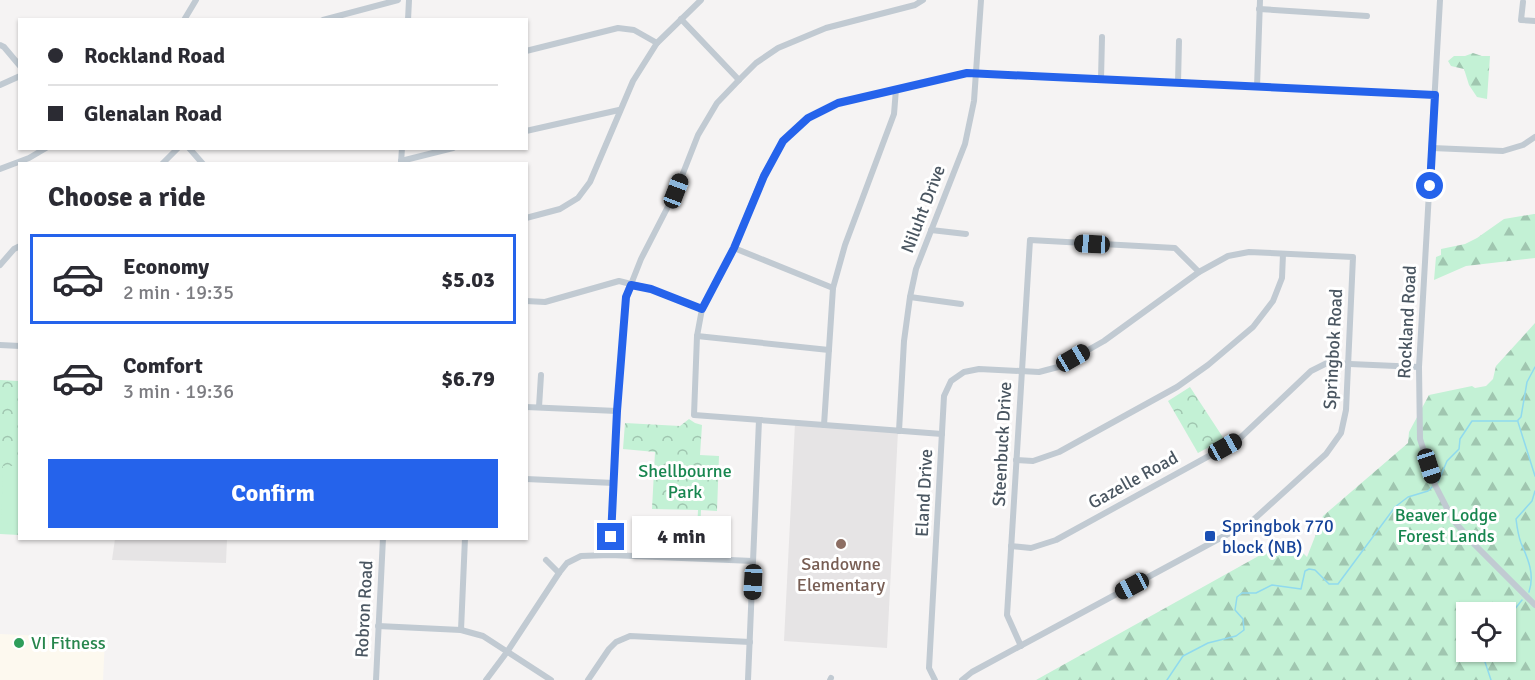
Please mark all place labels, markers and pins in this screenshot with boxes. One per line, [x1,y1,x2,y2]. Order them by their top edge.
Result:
place label: Springbok 770 block (NB) [1222,515,1334,558]
marker: Springbok 770 block (NB) [1203,529,1217,543]
marker: Sandowne Elementary [834,537,848,551]
place label: Sandowne Elementary [797,553,886,596]
place label: VI Fitness [31,632,106,654]
marker: VI Fitness [12,636,26,650]

